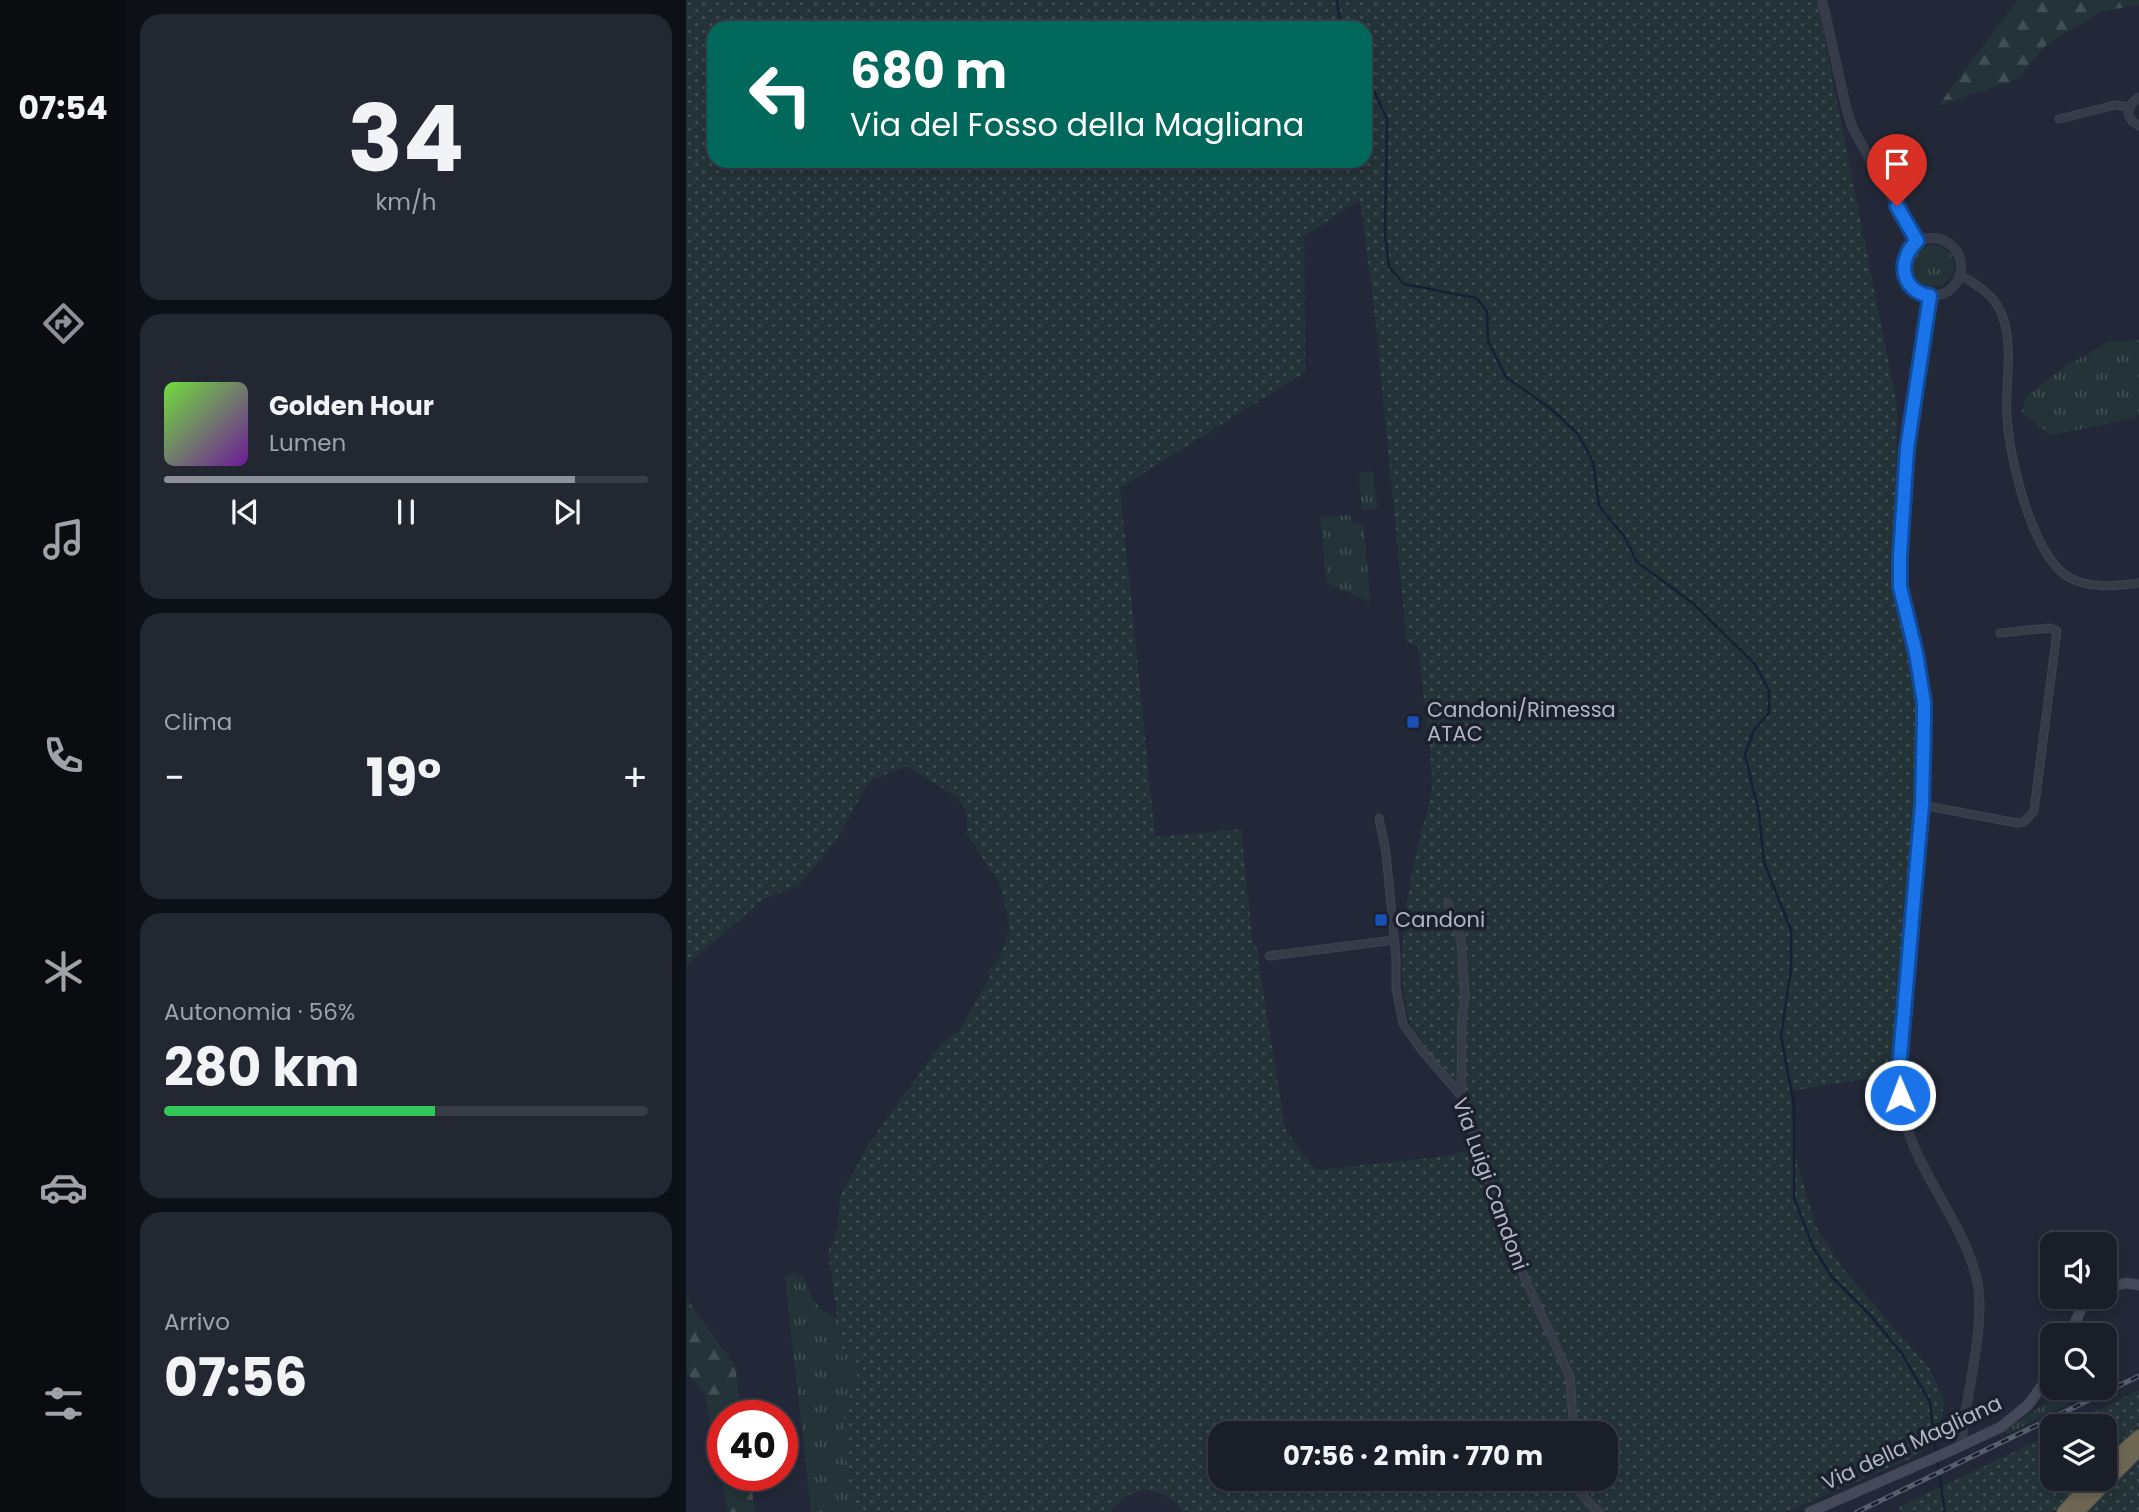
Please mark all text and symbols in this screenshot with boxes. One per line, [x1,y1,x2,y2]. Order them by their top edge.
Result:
text: 680 m [850,37,1007,105]
icon: left [735,49,826,140]
text: 34 [348,75,464,203]
text: 07:54 [18,85,108,130]
text: Via del Fosso della Magliana [850,102,1304,147]
pin [1867,134,1927,206]
icon: arrive [1878,145,1916,183]
text: km/h [375,186,437,218]
icon: directions [39,299,88,348]
text: Golden Hour [269,388,434,424]
text: Lumen [269,427,346,459]
icon: previous [226,493,264,531]
icon: pause [387,493,425,531]
icon: next [548,493,586,531]
icon: music [39,515,88,564]
place label: Candoni/Rimessa ATAC [1427,695,1616,748]
text: Clima [164,706,232,738]
marker: Candoni/Rimessa ATAC [1405,714,1421,730]
icon: phone [39,731,88,780]
text: 19° [366,741,441,814]
text: − [164,751,185,804]
text: + [622,751,648,804]
place label: Candoni [1395,905,1485,934]
marker: Candoni [1373,912,1389,928]
icon: climate [39,947,88,996]
text: Autonomia · 56% [164,996,355,1028]
text: 280 km [164,1031,360,1104]
position arrow [1863,1058,1937,1132]
street label: Via Luigi Candoni [1446,1093,1535,1274]
icon: car [39,1163,88,1212]
map controls [2040,1232,2117,1491]
button: sound [2040,1232,2117,1309]
text: Arrivo [164,1306,230,1338]
button: search [2040,1323,2117,1400]
text: 07:56 [164,1341,307,1414]
icon: filters [39,1379,88,1428]
street label: Via della Magliana [1817,1388,2006,1497]
speed limit sign: 40 [707,1400,798,1491]
button: layers [2040,1414,2117,1491]
text: 07:56 · 2 min · 770 m [1283,1438,1543,1474]

